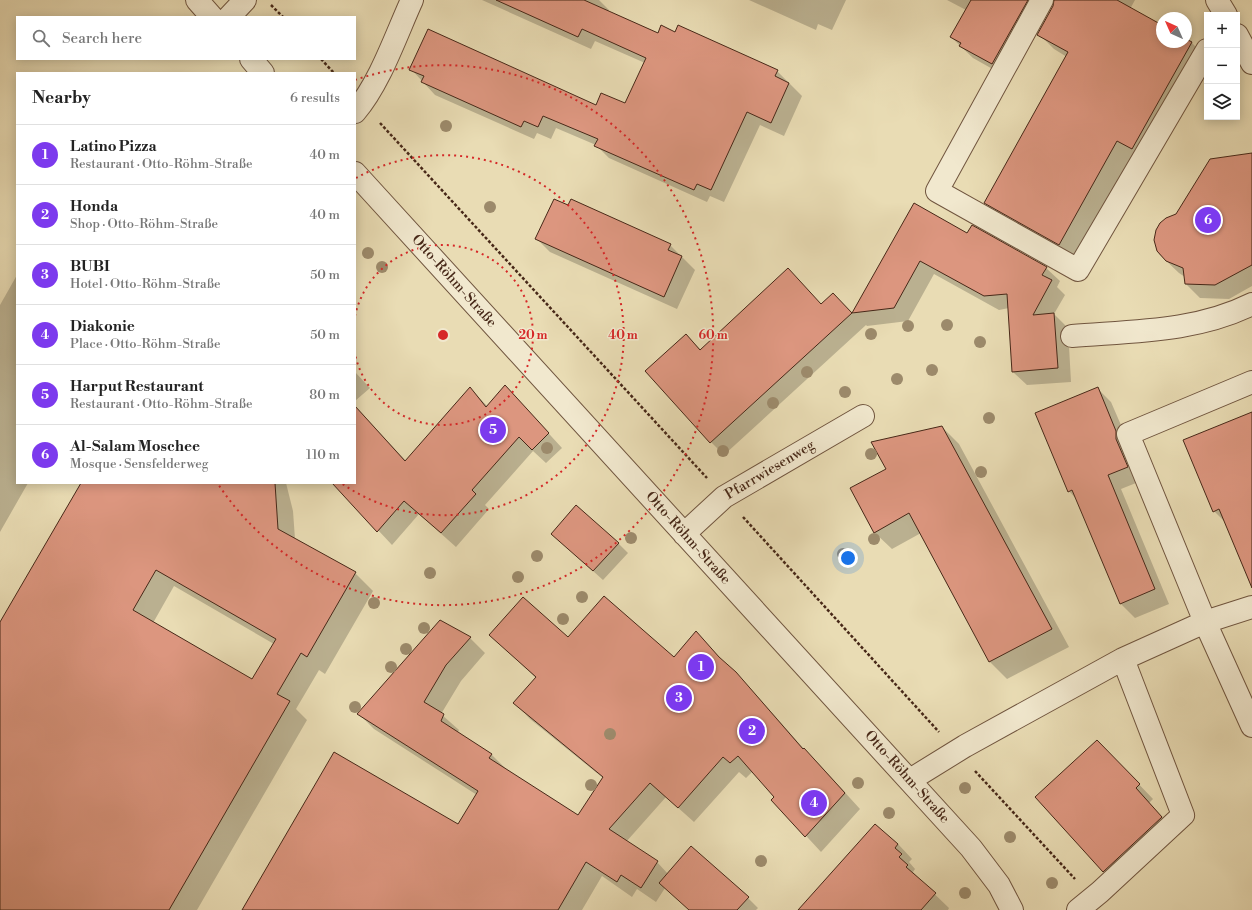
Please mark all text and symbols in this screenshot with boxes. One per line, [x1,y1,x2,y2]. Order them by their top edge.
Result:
north arrow [1156,12,1192,48]
map controls [1204,12,1240,120]
button: + [1204,12,1240,48]
search box [16,16,356,60]
icon: search [30,27,52,49]
text: Search here [62,29,142,48]
button: − [1204,48,1240,84]
button: layers [1204,84,1240,120]
text: Nearby [32,87,91,109]
text: 6 results [290,90,340,106]
text: Latino Pizza [70,137,157,156]
text: 1 [42,147,48,163]
text: 40 m [310,147,340,163]
text: Restaurant · Otto-Röhm-Straße [70,156,253,172]
text: Honda [70,197,118,216]
pin: 6 [1195,205,1221,235]
text: 2 [41,207,49,223]
text: 40 m [310,207,340,223]
text: Shop · Otto-Röhm-Straße [70,216,218,232]
street label: Otto-Röhm-Straße [407,231,501,331]
text: BUBI [70,257,110,276]
text: 3 [41,267,49,283]
text: 50 m [310,267,340,283]
text: Hotel · Otto-Röhm-Straße [70,276,221,292]
text: Diakonie [70,317,135,336]
text: 4 [41,327,49,343]
text: 50 m [310,327,340,343]
centre of rings [436,328,450,342]
text: 20 m [518,328,548,343]
text: 40 m [608,328,638,343]
text: 60 m [698,328,728,343]
text: Place · Otto-Röhm-Straße [70,336,220,352]
text: Harput Restaurant [70,377,203,396]
text: 5 [41,387,49,403]
text: 80 m [309,387,340,403]
text: Restaurant · Otto-Röhm-Straße [70,396,253,412]
pin: 5 [480,415,506,445]
street label: Pfarrwiesenweg [722,436,819,504]
text: Al-Salam Moschee [70,437,200,456]
text: 6 [41,447,49,463]
text: 110 m [306,447,340,463]
text: Mosque · Sensfelderweg [70,456,209,472]
street label: Otto-Röhm-Straße [641,488,735,588]
your location [838,548,858,568]
pin: 1 [688,652,714,682]
pin: 3 [666,683,692,713]
pin: 2 [739,716,765,746]
street label: Otto-Röhm-Straße [860,727,954,827]
pin: 4 [801,788,827,818]

